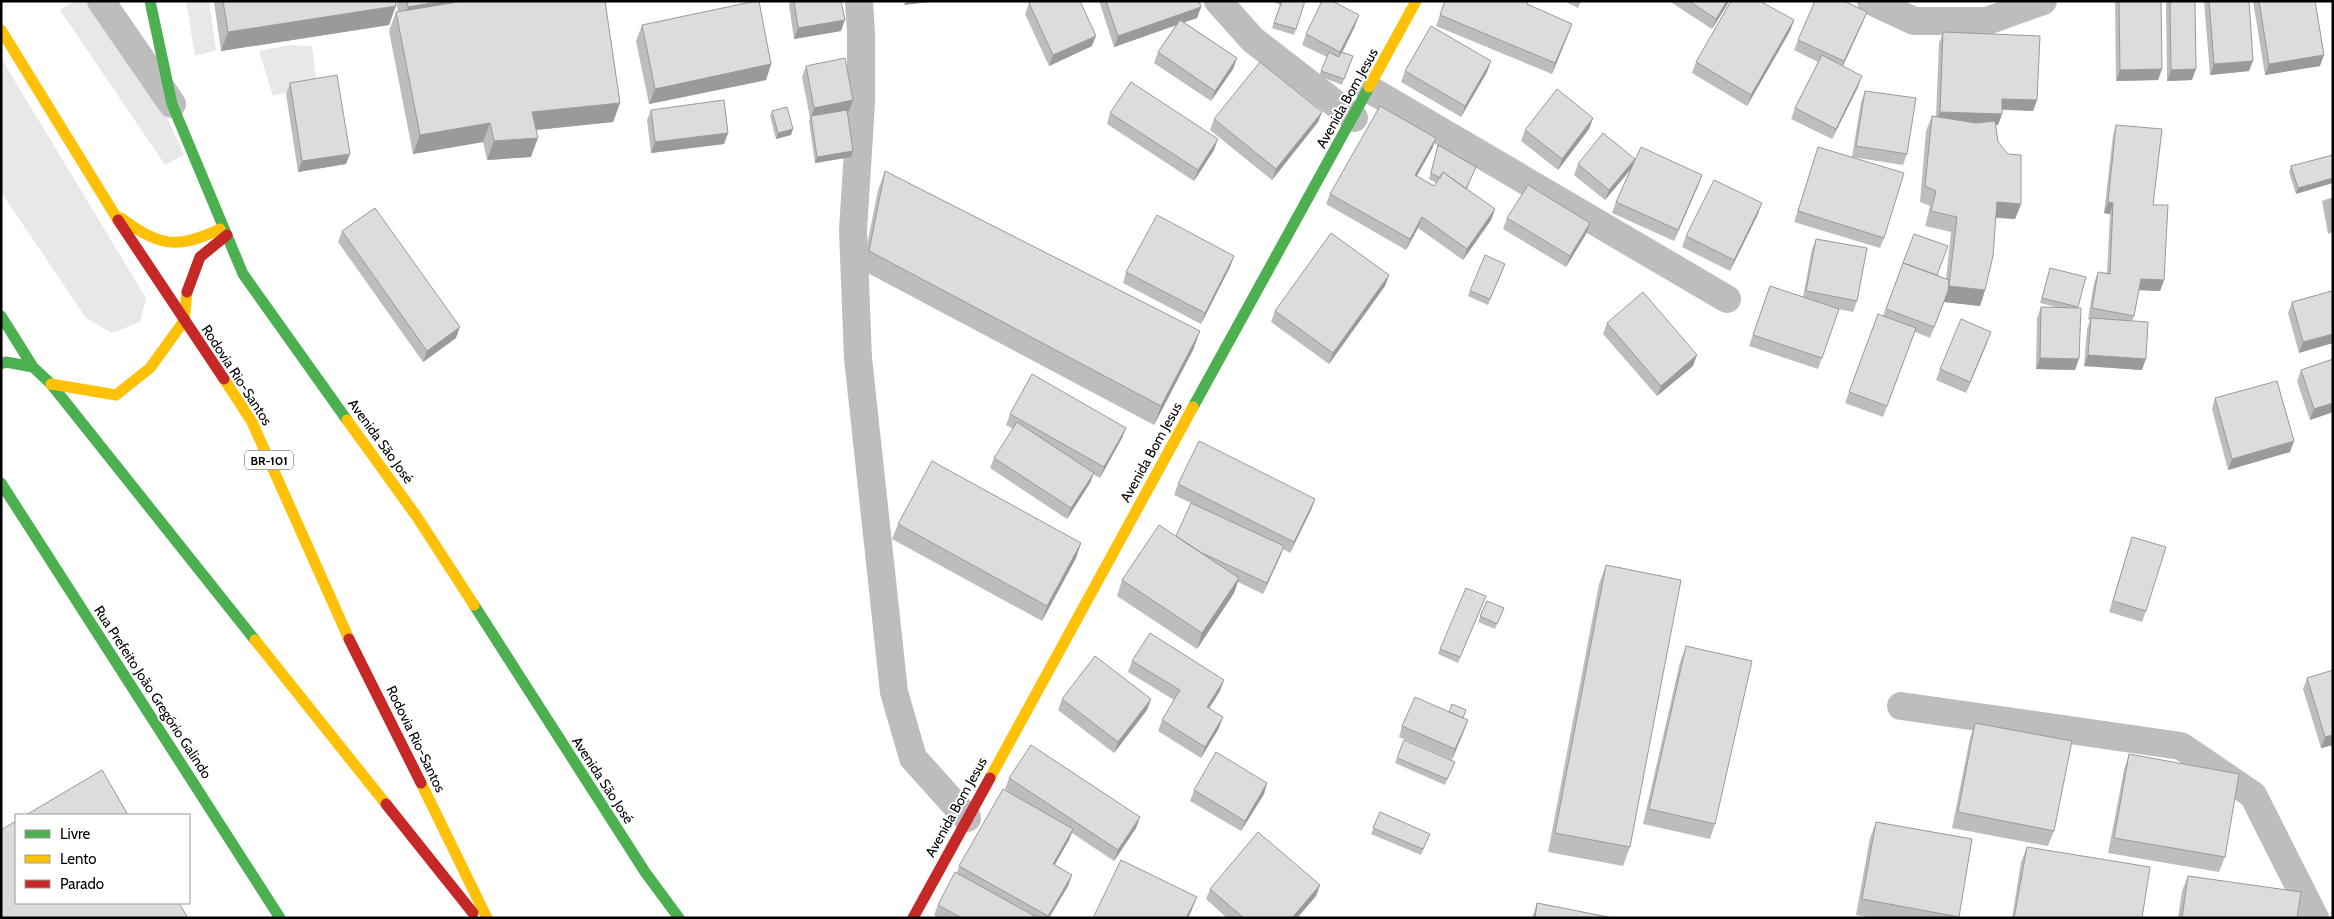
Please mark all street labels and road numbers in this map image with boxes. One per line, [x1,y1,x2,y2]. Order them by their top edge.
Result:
street label: Avenida Bom Jesus [1312,45,1382,151]
street label: Rodovia Rio-Santos [198,321,276,429]
street label: Avenida São José [344,395,418,487]
street label: Avenida Bom Jesus [1116,399,1186,505]
road number: BR-101 [245,450,293,470]
street label: Rua Prefeito João Gregório Galindo [90,602,216,782]
street label: Rodovia Rio-Santos [382,683,450,795]
street label: Avenida São José [568,733,638,827]
street label: Avenida Bom Jesus [921,754,991,860]

